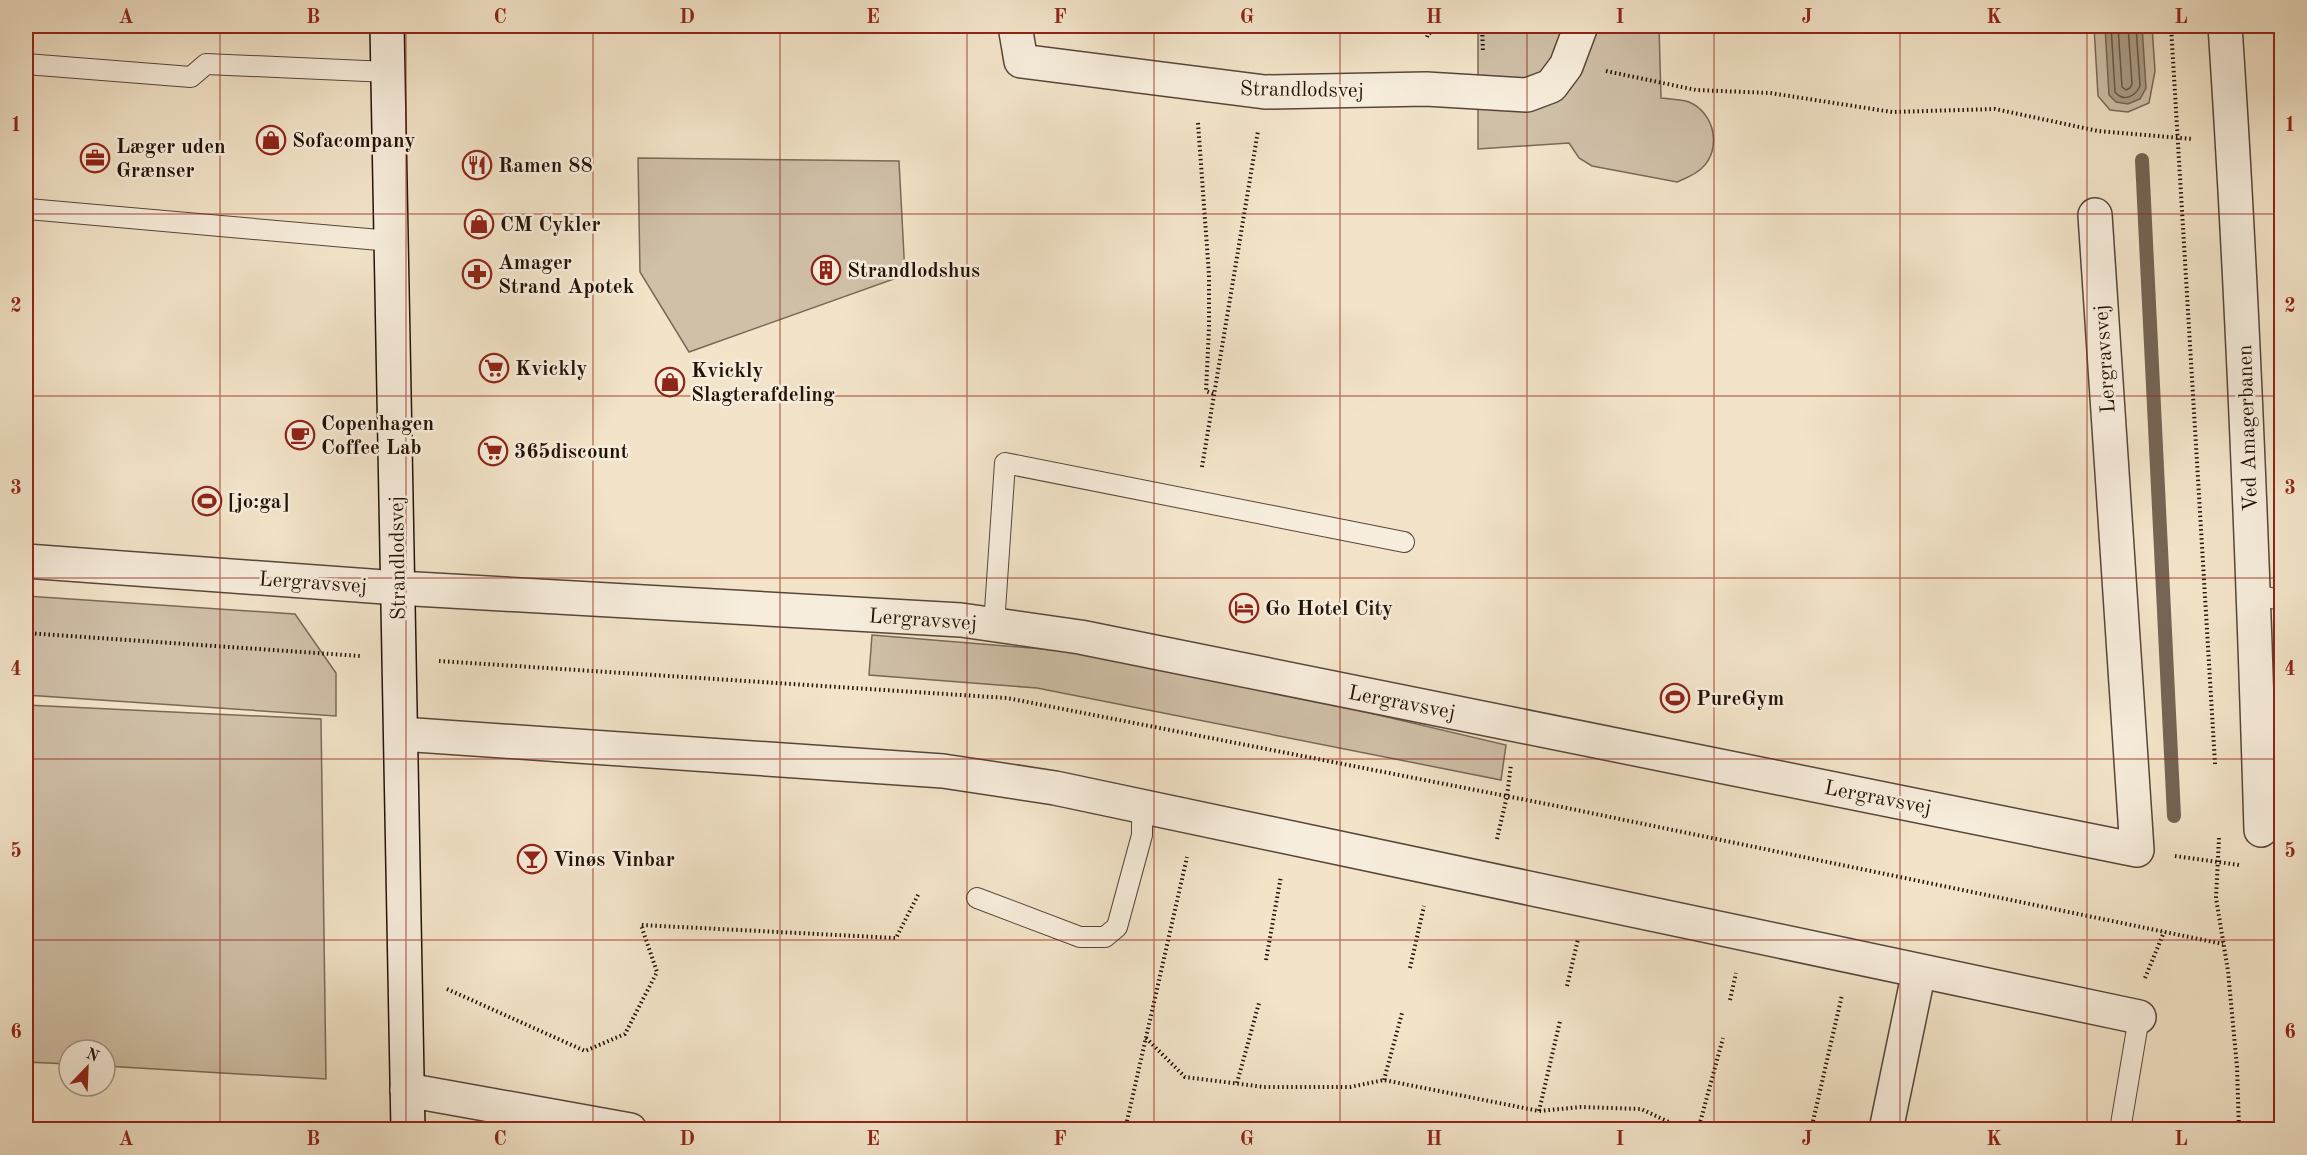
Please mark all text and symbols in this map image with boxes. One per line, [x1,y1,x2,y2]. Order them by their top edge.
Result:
text: A [118,8,134,28]
text: B [306,8,320,28]
text: C [493,8,507,28]
text: D [679,8,695,28]
text: E [866,8,880,28]
text: F [1053,8,1067,28]
text: G [1240,8,1254,28]
text: H [1426,8,1442,28]
text: I [1616,8,1624,28]
text: J [1802,8,1813,28]
text: K [1986,8,2002,28]
text: L [2174,8,2188,28]
street label: Strandlodsvej [1240,79,1364,102]
text: 1 [10,116,22,136]
text: 1 [2284,116,2296,136]
shop icon: Sofacompany [255,124,287,156]
place label: Sofacompany [292,131,416,152]
place label: Læger uden Grænser [116,137,226,182]
office icon: Læger uden Grænser [79,142,111,174]
restaurant icon: Ramen 88 [461,149,493,181]
place label: Ramen 88 [498,156,593,177]
shop icon: CM Cykler [463,208,495,240]
place label: CM Cykler [500,215,601,236]
place label: Amager Strand Apotek [498,253,635,298]
building icon: Strandlodshus [810,254,842,286]
pharmacy icon: Amager Strand Apotek [461,258,493,290]
place label: Strandlodshus [847,261,980,282]
text: 2 [10,297,22,317]
text: 2 [2284,297,2296,317]
street label: Lergravsvej [2091,304,2120,414]
street label: Ved Amagerbanen [2235,344,2262,512]
supermarket icon: Kvickly [478,352,510,384]
place label: Kvickly [515,359,588,380]
place label: Kvickly Slagterafdeling [691,361,835,406]
shop icon: Kvickly Slagterafdeling [654,366,686,398]
place label: Copenhagen Coffee Lab [321,414,434,459]
cafe icon: Copenhagen Coffee Lab [284,419,316,451]
supermarket icon: 365discount [477,435,509,467]
place label: 365discount [514,442,629,463]
text: 3 [10,479,22,499]
text: 3 [2284,479,2296,499]
sports icon: [jo:ga] [191,485,223,517]
place label: [jo:ga] [228,492,289,513]
street label: Strandlodsvej [387,496,410,620]
street label: Lergravsvej [258,569,368,598]
hotel icon: Go Hotel City [1228,592,1260,624]
place label: Go Hotel City [1265,599,1393,620]
street label: Lergravsvej [868,606,978,635]
text: 4 [10,660,22,680]
text: 4 [2284,660,2296,680]
sports icon: PureGym [1659,682,1691,714]
street label: Lergravsvej [1346,683,1457,724]
place label: PureGym [1696,689,1784,710]
street label: Lergravsvej [1822,778,1933,819]
text: 5 [10,841,22,862]
text: 5 [2284,841,2296,862]
bar icon: Vinøs Vinbar [516,843,548,875]
place label: Vinøs Vinbar [553,850,675,871]
text: 6 [10,1023,22,1043]
text: 6 [2284,1023,2296,1043]
north arrow [57,1038,117,1098]
text: N [83,1046,102,1066]
text: A [118,1130,134,1150]
text: B [306,1130,320,1150]
text: C [493,1130,507,1150]
text: D [679,1130,695,1150]
text: E [866,1130,880,1150]
text: F [1053,1130,1067,1150]
text: G [1240,1130,1254,1150]
text: H [1426,1130,1442,1150]
text: I [1616,1130,1624,1150]
text: J [1802,1130,1813,1150]
text: K [1986,1130,2002,1150]
text: L [2174,1130,2188,1150]

